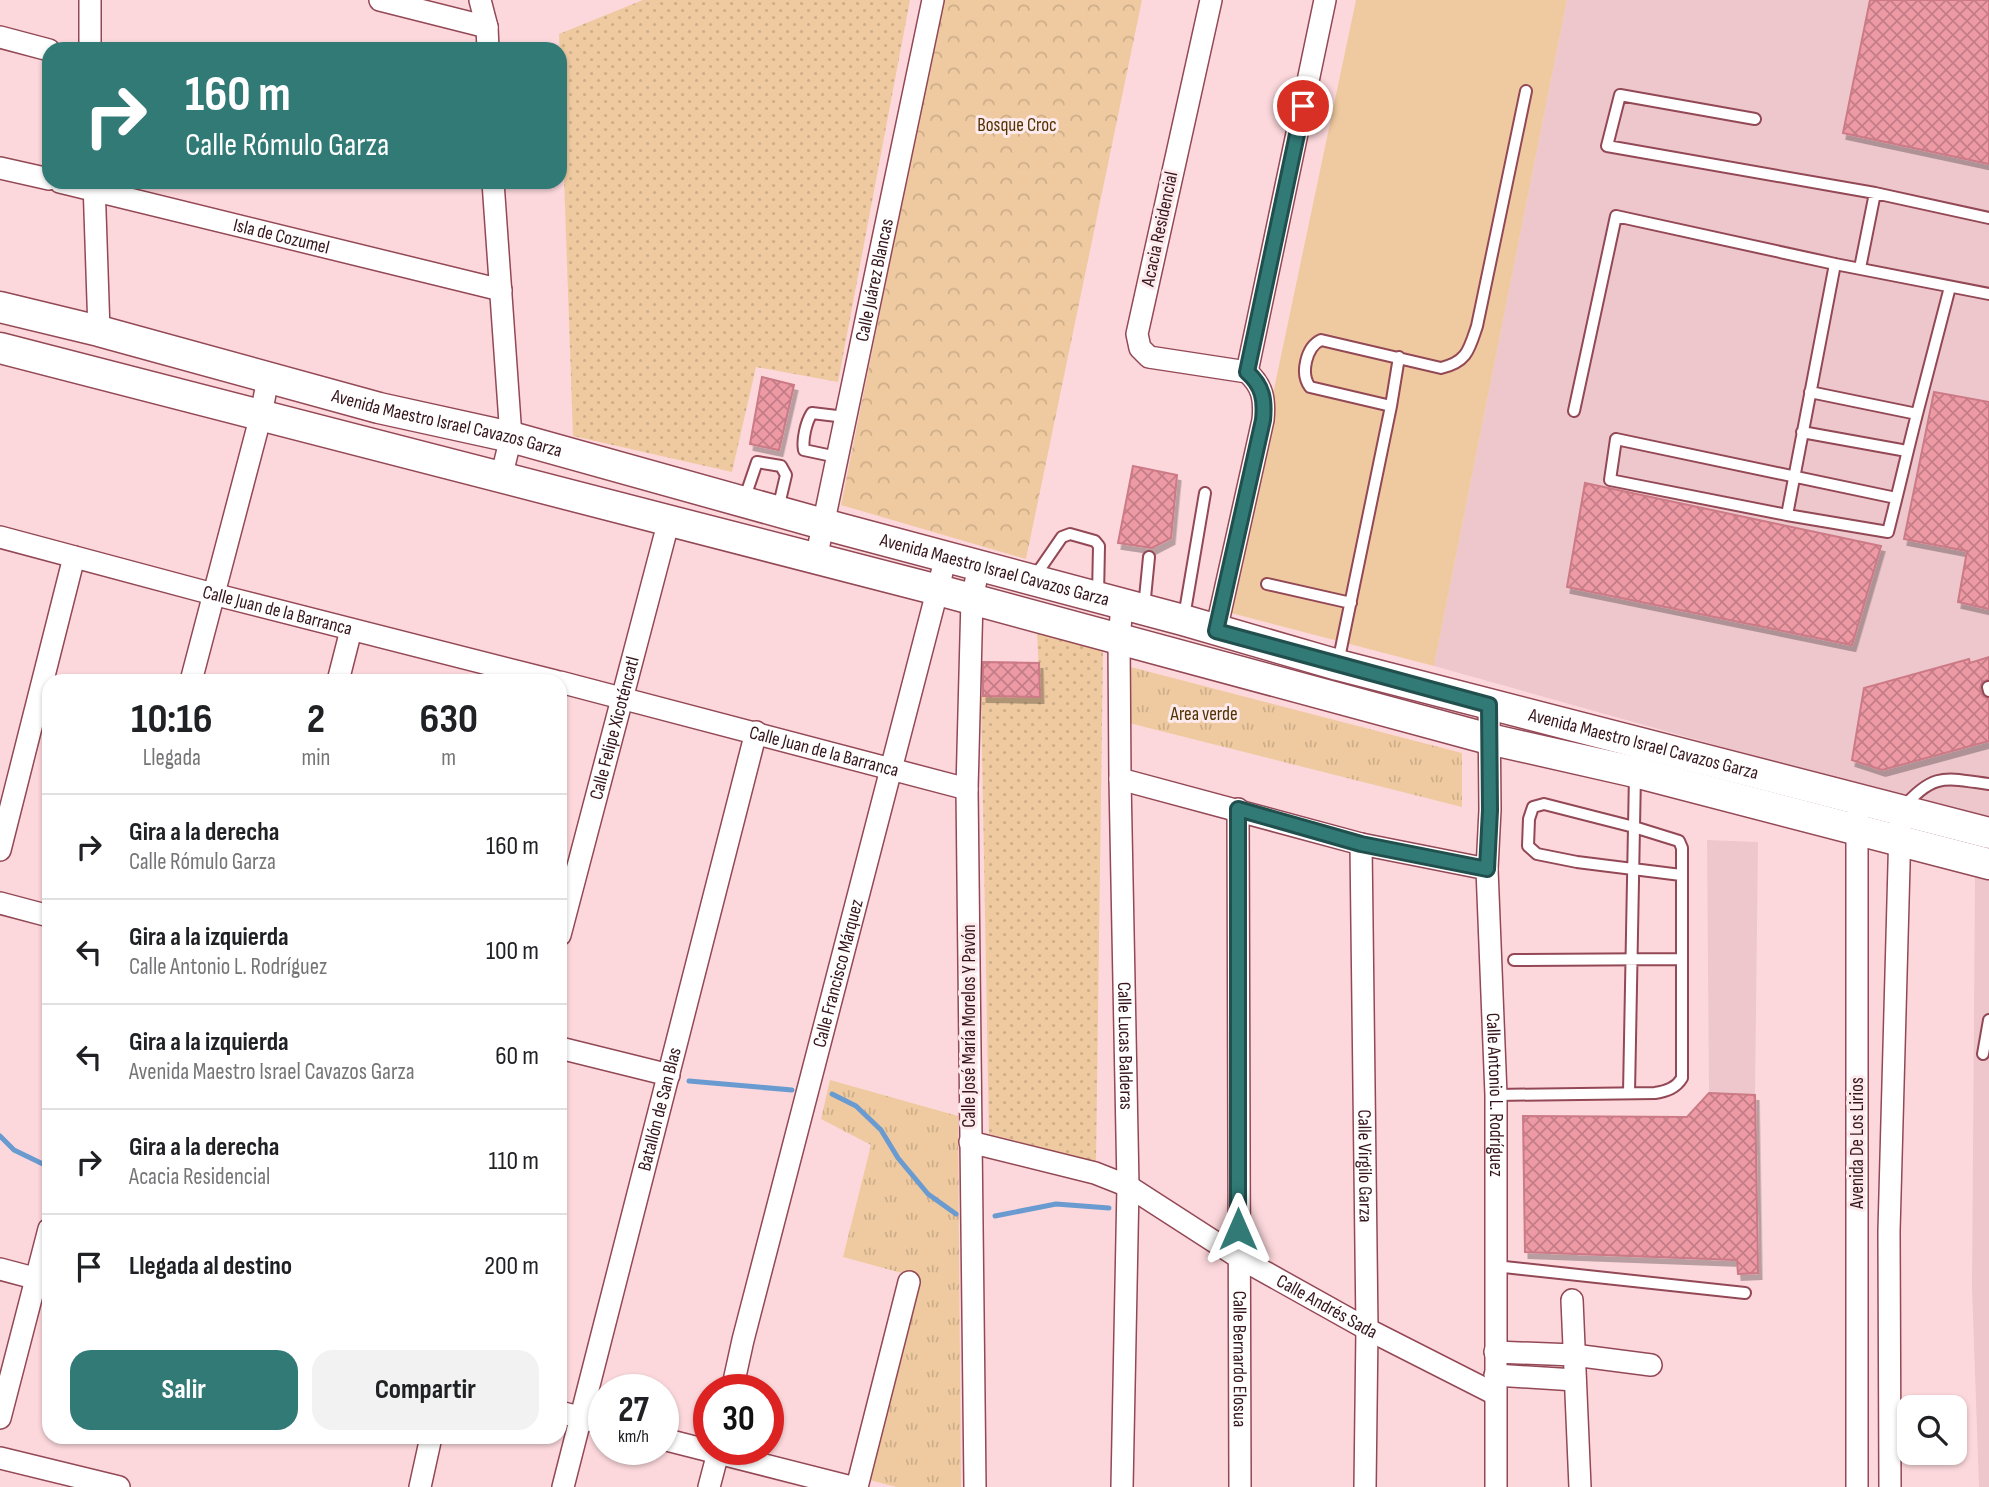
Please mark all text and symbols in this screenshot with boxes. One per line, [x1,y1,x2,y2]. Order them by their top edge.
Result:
text: 160 m [185,66,291,125]
icon: right [70,70,161,161]
pin [1273,76,1333,136]
icon: arrive [1284,87,1322,125]
park label: Bosque Croc [977,114,1057,137]
text: Calle Rómulo Garza [185,126,389,165]
street label: Acacia Residencial [1136,170,1183,289]
street label: Isla de Cozumel [231,213,332,259]
street label: Calle Juárez Blancas [850,216,898,343]
street label: Avenida Maestro Israel Cavazos Garza [328,384,565,462]
street label: Avenida Maestro Israel Cavazos Garza [877,528,1112,611]
street label: Calle Juan de la Barranca [200,580,355,640]
street label: Calle Felipe Xicoténcatl [585,654,644,802]
text: 10:16 [131,694,213,745]
text: 2 [307,694,325,745]
text: 630 [419,694,478,745]
park label: Area verde [1169,703,1238,726]
street label: Avenida Maestro Israel Cavazos Garza [1525,703,1761,785]
street label: Calle Juan de la Barranca [747,721,901,782]
text: Llegada [143,744,201,772]
text: min [302,744,330,772]
text: m [441,744,456,772]
text: Gira a la derecha [129,817,279,848]
icon: right [70,828,108,866]
text: 160 m [486,831,539,862]
text: Calle Rómulo Garza [129,848,276,876]
street label: Calle Francisco Márquez [808,897,868,1050]
text: Gira a la izquierda [129,922,289,953]
street label: Calle José María Morelos Y Pavón [958,924,981,1128]
icon: left [70,933,108,971]
text: 100 m [486,936,539,967]
text: Calle Antonio L. Rodríguez [129,953,327,981]
street label: Calle Lucas Balderas [1112,982,1138,1110]
street label: Calle Antonio L. Rodríguez [1481,1012,1508,1177]
text: Gira a la izquierda [129,1027,289,1058]
icon: left [70,1038,108,1076]
text: 60 m [495,1041,539,1072]
street label: Batallón de San Blas [633,1045,686,1173]
text: Avenida Maestro Israel Cavazos Garza [129,1058,415,1086]
street label: Avenida De Los Lirios [1846,1077,1869,1210]
street label: Calle Virgilo Garza [1353,1109,1377,1223]
text: Gira a la derecha [129,1132,279,1163]
icon: right [70,1143,108,1181]
text: 110 m [488,1146,539,1177]
text: Acacia Residencial [129,1163,270,1191]
position arrow [1201,1192,1275,1266]
icon: arrive [70,1248,108,1286]
text: Llegada al destino [129,1251,292,1282]
text: 200 m [484,1251,539,1282]
street label: Calle Andrés Sada [1272,1269,1381,1344]
street label: Calle Bernardo Elosua [1228,1291,1251,1427]
button: Salir [70,1350,298,1430]
button: Compartir [312,1350,539,1430]
speed limit sign: 30 [693,1374,784,1465]
text: 27 [618,1389,649,1432]
map controls [1897,1395,1967,1465]
button: search [1897,1395,1967,1465]
text: km/h [618,1426,649,1447]

